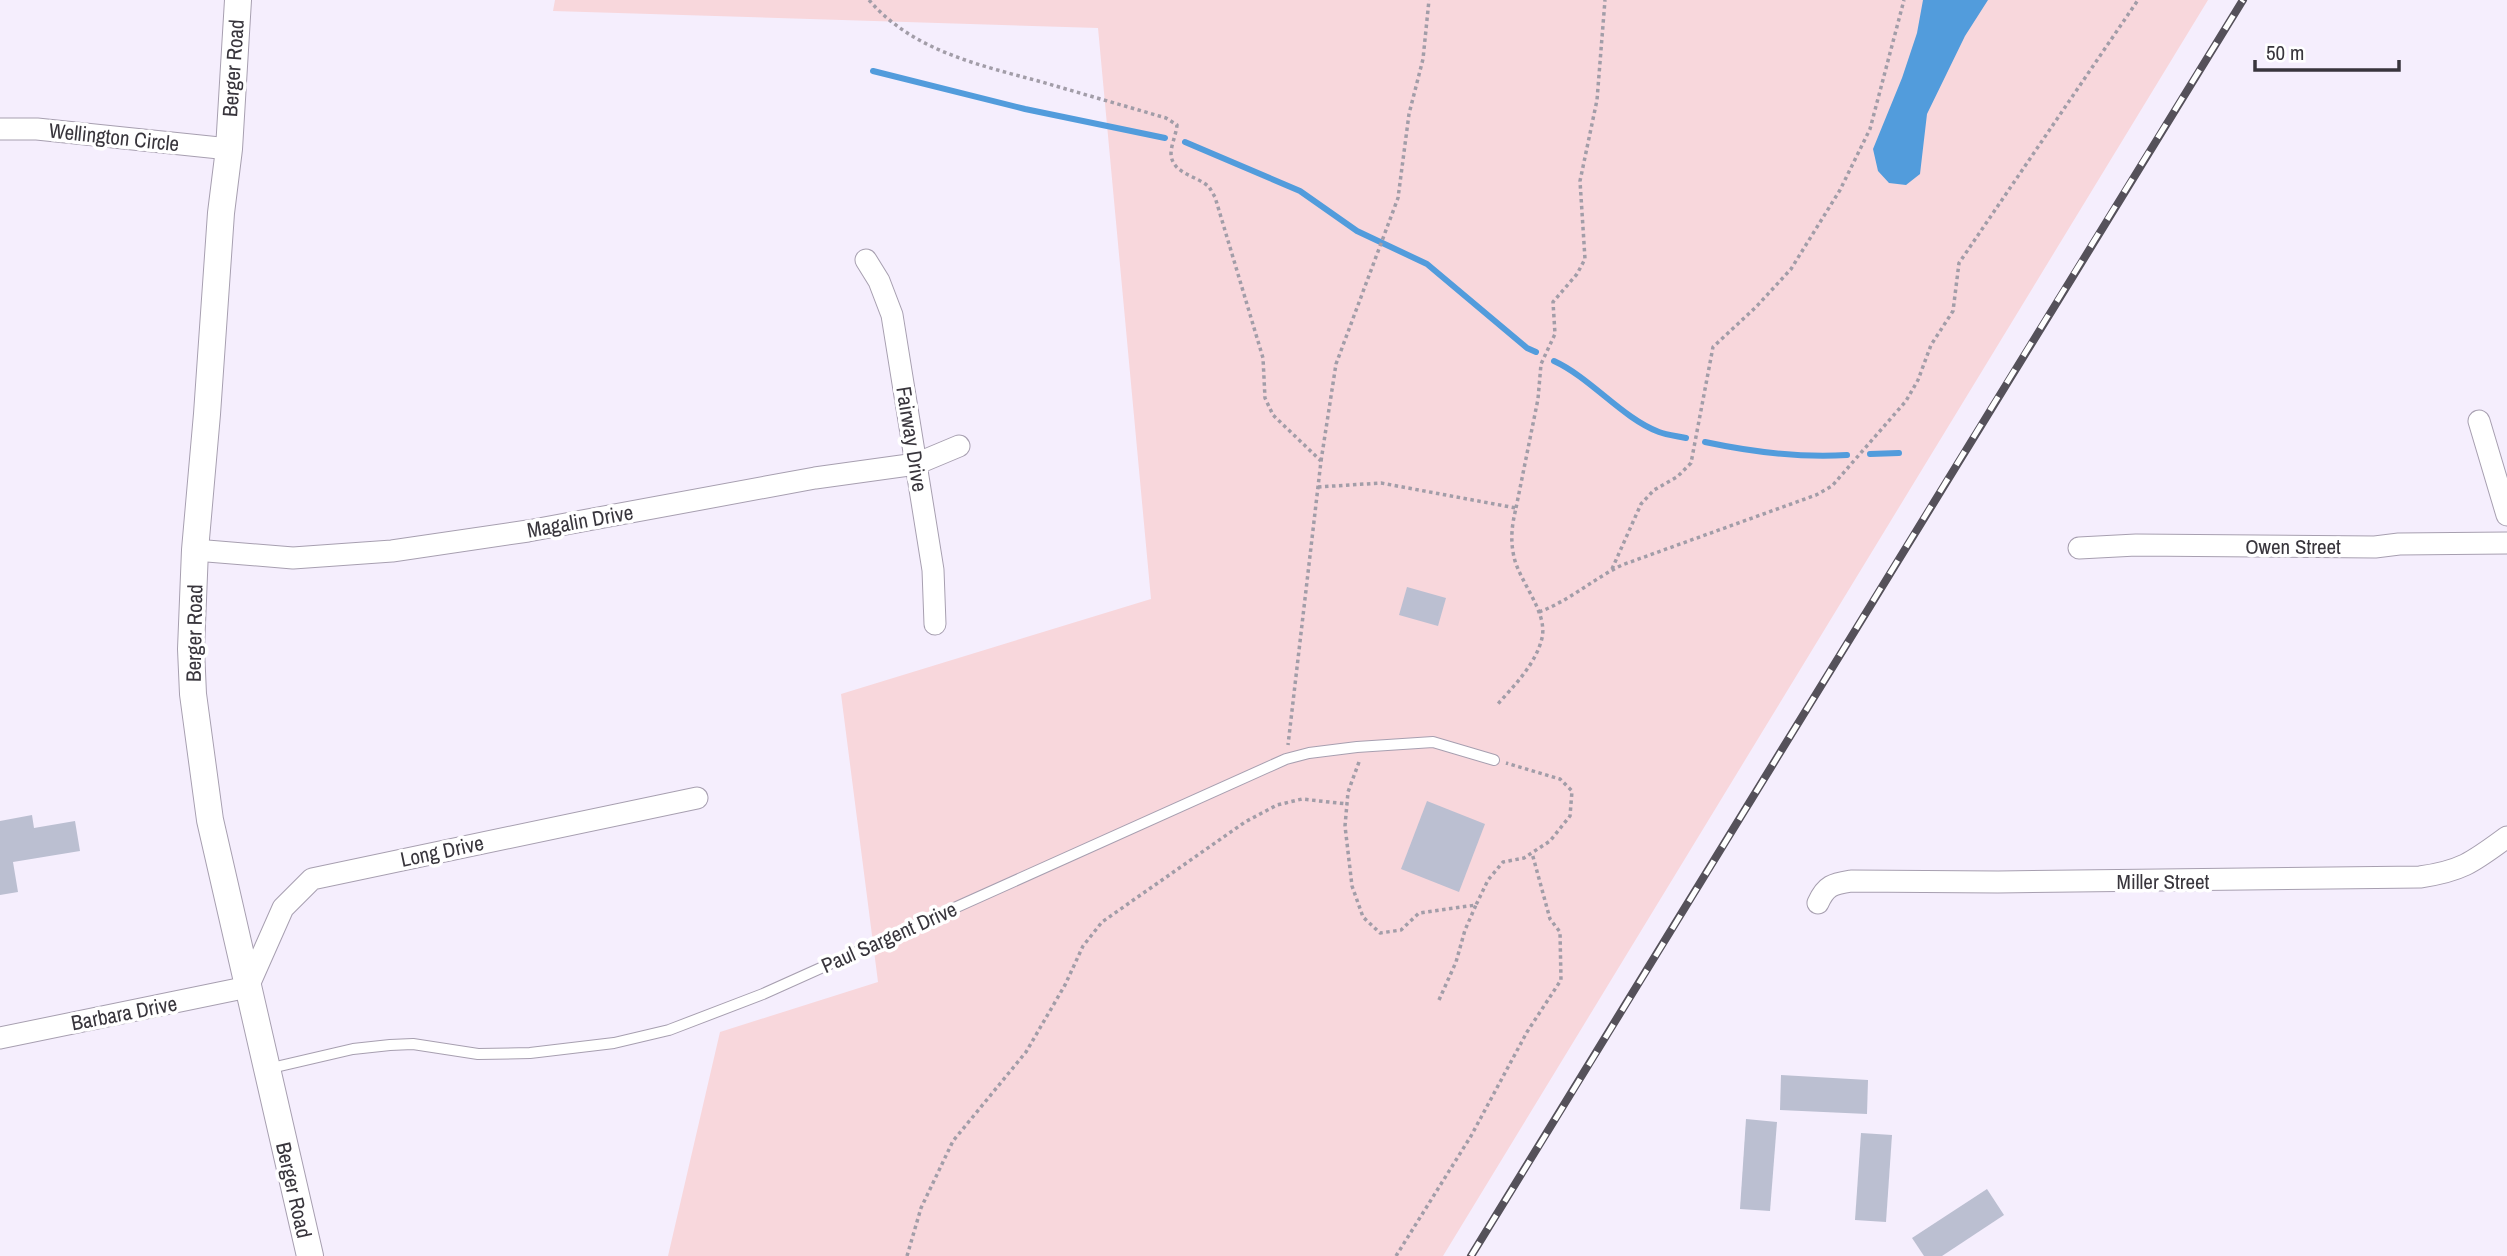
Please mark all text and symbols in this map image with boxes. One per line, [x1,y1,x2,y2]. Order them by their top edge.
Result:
street label: Berger Road [215,18,251,118]
scale bar [2255,28,2398,72]
text: 50 m [2266,38,2304,67]
street label: Wellington Circle [47,116,181,158]
street label: Fairway Drive [889,384,935,494]
street label: Magalin Drive [525,497,635,545]
street label: Owen Street [2245,532,2341,561]
street label: Berger Road [179,584,209,682]
street label: Long Drive [398,828,486,874]
street label: Miller Street [2117,867,2210,896]
street label: Paul Sargent Drive [817,894,961,980]
street label: Barbara Drive [69,989,179,1037]
street label: Berger Road [269,1139,319,1241]

